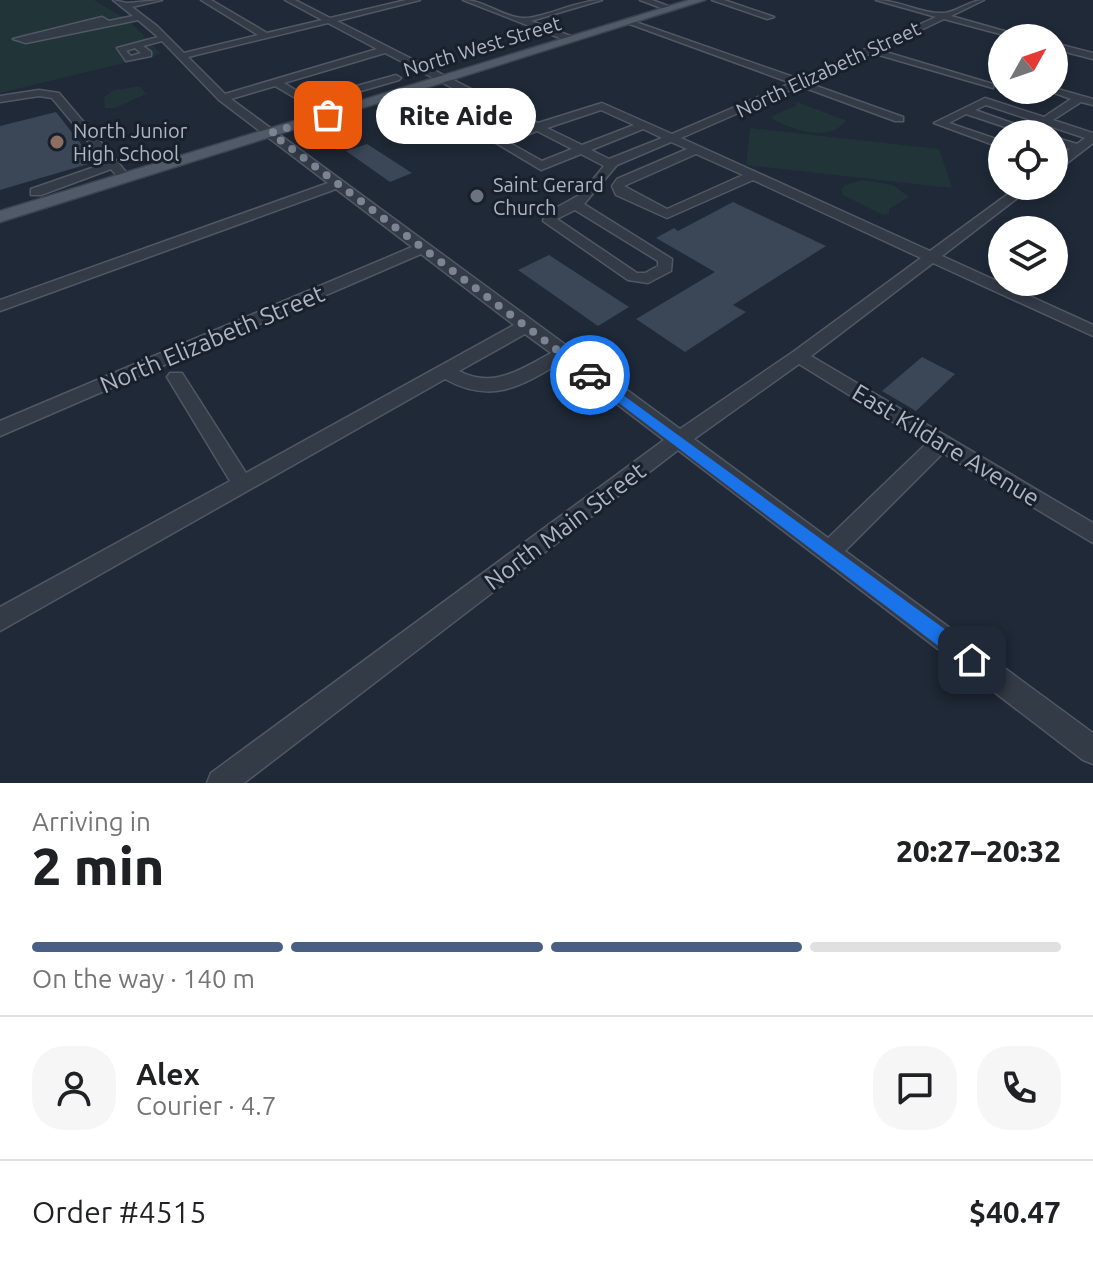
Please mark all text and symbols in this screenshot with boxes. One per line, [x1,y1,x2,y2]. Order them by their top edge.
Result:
street label: North West Street [400,11,564,81]
street label: North Elizabeth Street [732,16,924,122]
north arrow [988,24,1068,104]
map controls [988,24,1068,296]
pin [294,81,362,149]
callout: Rite Aide [376,87,536,143]
icon: bag [306,93,350,137]
text: Rite Aide [399,101,513,130]
place label: North Junior High School [73,119,188,165]
button: locate [988,120,1068,200]
marker: North Junior High School [48,133,66,151]
place label: Saint Gerard Church [493,173,604,219]
marker: Saint Gerard Church [468,187,486,205]
button: layers [988,216,1068,296]
street label: North Elizabeth Street [96,279,329,398]
courier [550,335,630,415]
icon: car [568,353,612,397]
street label: East Kildare Avenue [848,378,1044,512]
street label: North Main Street [479,456,651,595]
pin [938,626,1006,694]
icon: home [950,638,994,682]
text: Arriving in [32,807,151,836]
text: 20:27–20:32 [896,834,1061,868]
text: 2 min [32,837,164,895]
text: On the way · 140 m [32,964,255,993]
button: person [32,1046,116,1130]
button: chat [873,1046,957,1130]
button: phone [977,1046,1061,1130]
text: Alex [136,1057,200,1091]
text: Courier · 4.7 [136,1091,276,1120]
text: Order #4515 [32,1195,206,1229]
text: $40.47 [969,1195,1061,1229]

